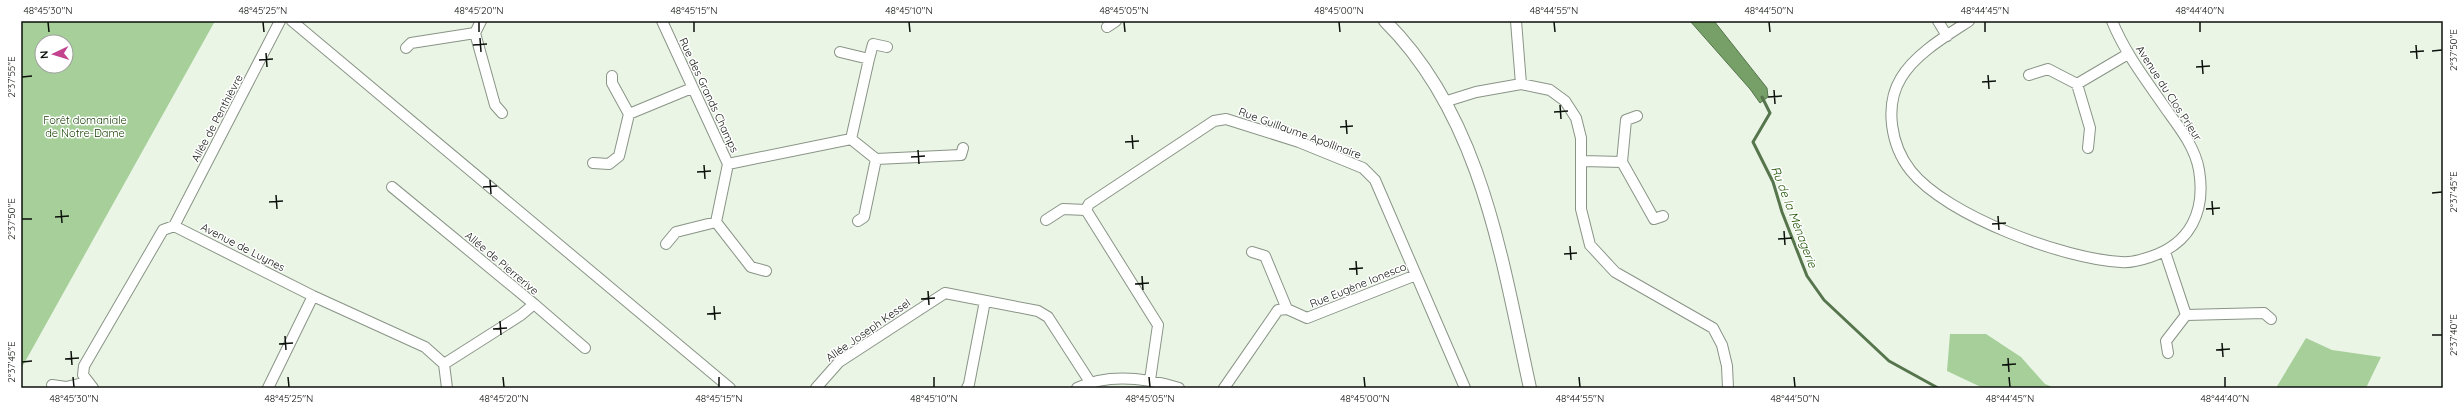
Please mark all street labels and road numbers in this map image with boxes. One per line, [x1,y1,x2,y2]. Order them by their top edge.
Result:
street label: Rue des Grands Champs [676,35,742,155]
street label: Avenue du Clos Prieur [2133,43,2206,144]
street label: Allée de Penthièvre [188,72,246,164]
street label: Rue Guillaume Apollinaire [1237,104,1363,162]
street label: Avenue de Luynes [199,220,287,274]
street label: Allée de Pierrerive [462,228,542,298]
street label: Rue Eugène Ionesco [1308,259,1409,311]
street label: Allée Joseph Kessel [823,296,913,364]

